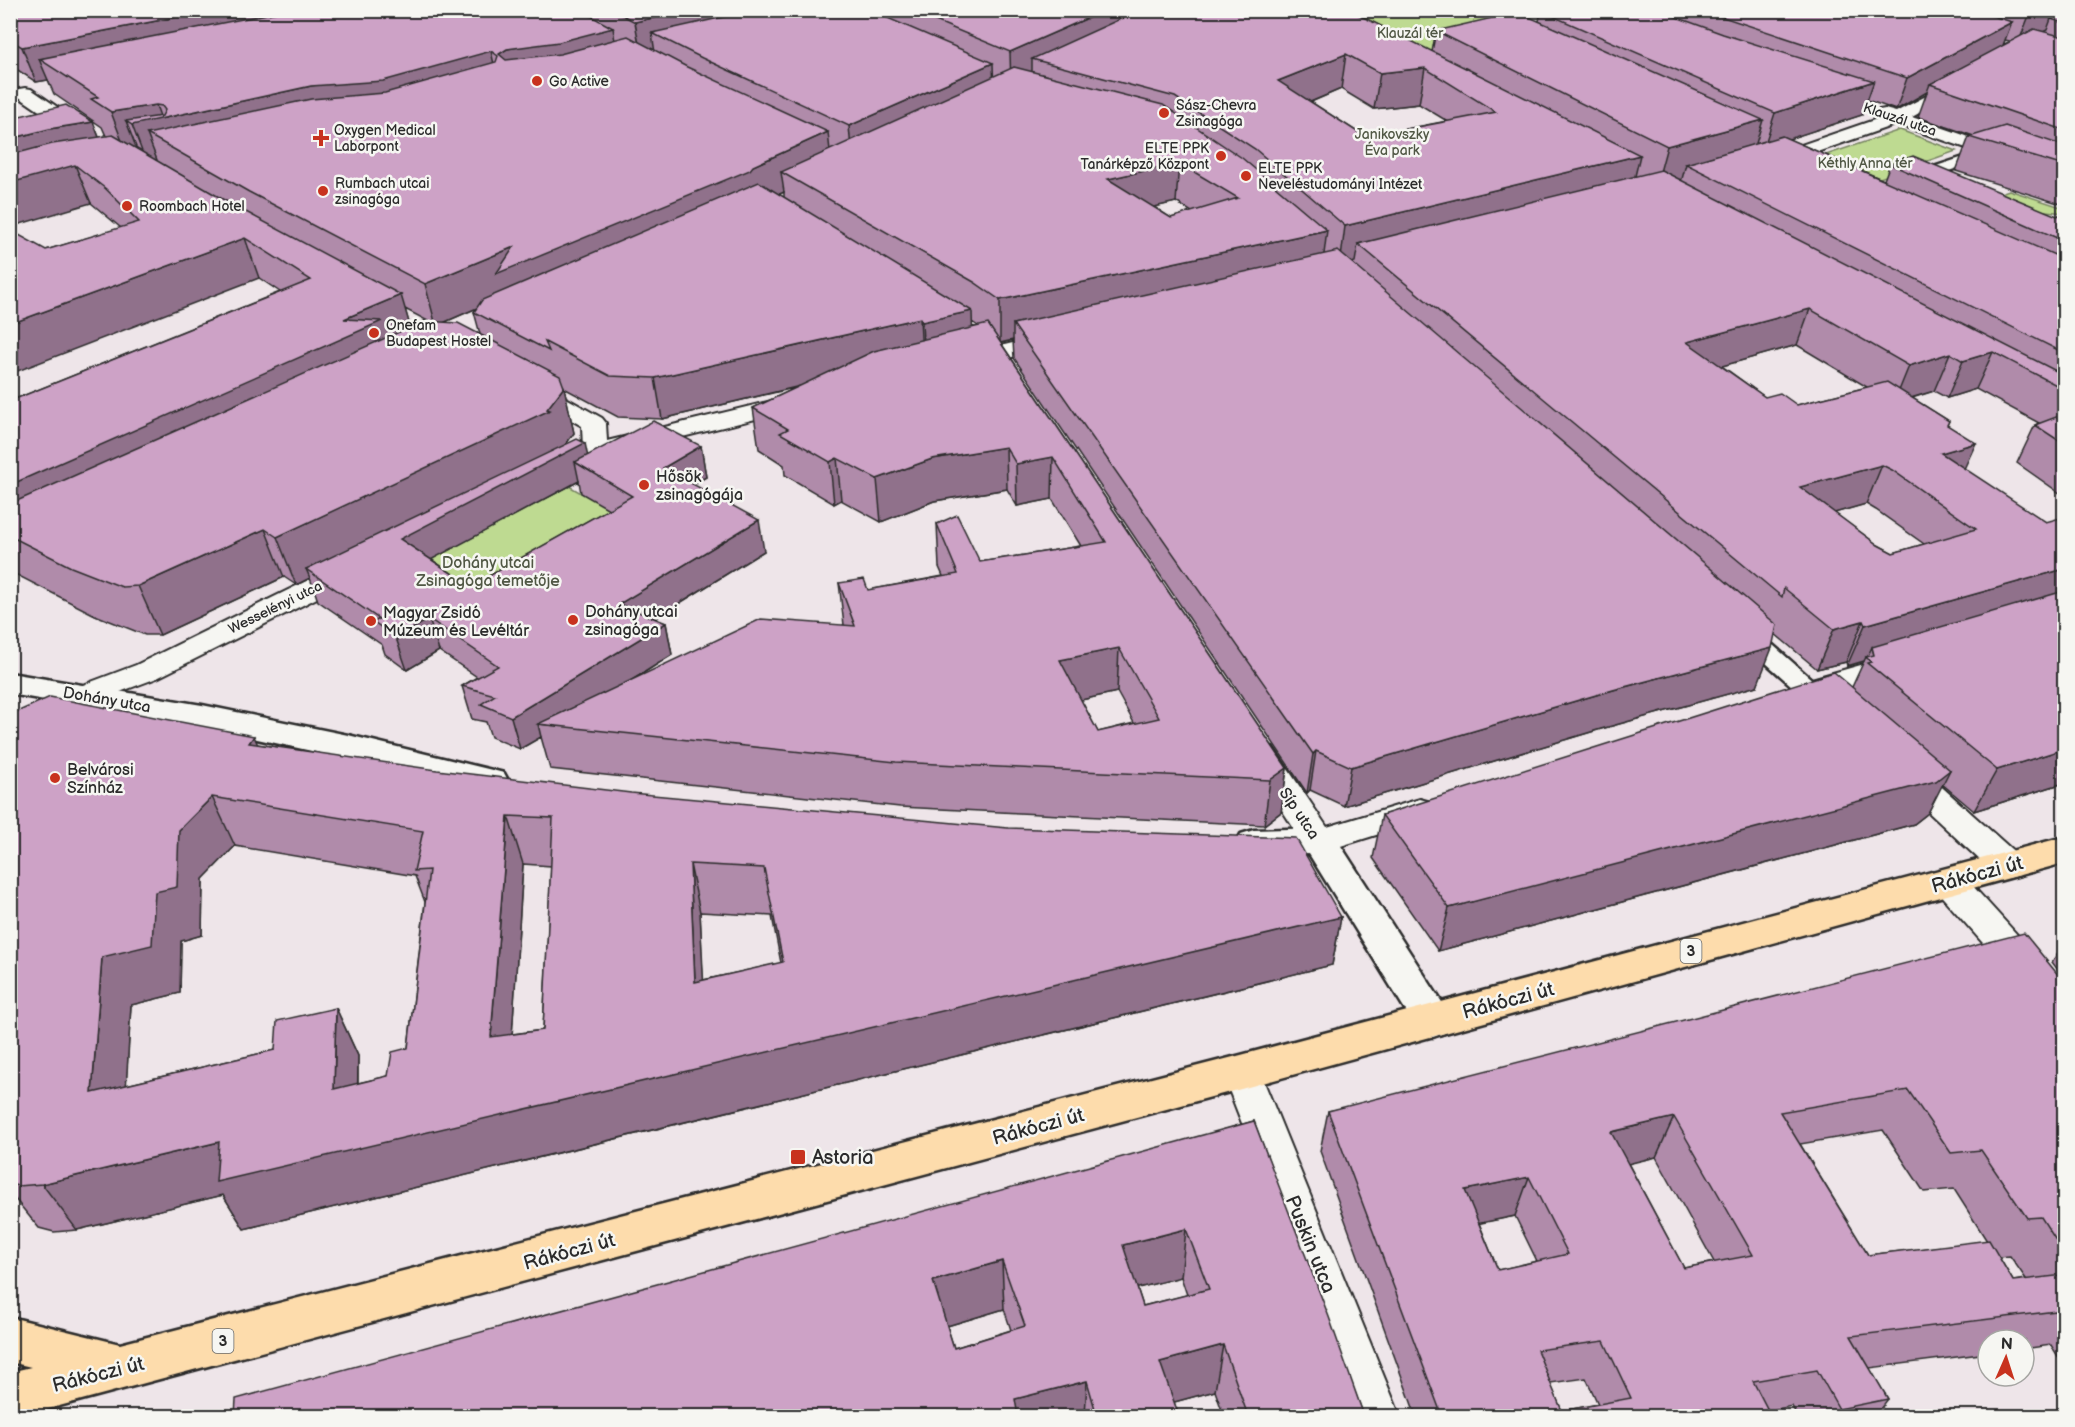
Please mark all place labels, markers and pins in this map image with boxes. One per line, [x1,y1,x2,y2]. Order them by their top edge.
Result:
place label: Go Active [549,73,609,90]
marker: Go Active [530,74,544,88]
place label: Sász-Chevra Zsinagóga [1175,97,1257,130]
marker: Sász-Chevra Zsinagóga [1157,106,1171,120]
place label: Oxygen Medical Laborpont [334,122,436,155]
marker: Oxygen Medical Laborpont [312,129,330,147]
place label: ELTE PPK Tanárképző Központ [1081,140,1210,173]
marker: ELTE PPK Tanárképző Központ [1214,149,1228,163]
place label: ELTE PPK Neveléstudományi Intézet [1258,160,1423,193]
marker: ELTE PPK Neveléstudományi Intézet [1239,169,1253,183]
place label: Rumbach utcai zsinagóga [335,175,430,208]
marker: Rumbach utcai zsinagóga [316,184,330,198]
place label: Roombach Hotel [139,198,245,215]
marker: Roombach Hotel [120,199,134,213]
place label: Onefam Budapest Hostel [386,317,491,350]
marker: Onefam Budapest Hostel [367,326,381,340]
place label: Hősök zsinagógája [656,468,743,505]
marker: Hősök zsinagógája [637,478,651,492]
place label: Dohány utcai zsinagóga [585,603,678,640]
place label: Magyar Zsidó Múzeum és Levéltár [383,604,529,641]
marker: Dohány utcai zsinagóga [566,613,580,627]
marker: Magyar Zsidó Múzeum és Levéltár [364,614,378,628]
place label: Belvárosi Színház [67,761,134,798]
marker: Belvárosi Színház [48,771,62,785]
place label: Astoria [812,1146,874,1170]
marker: Astoria [789,1148,807,1166]

